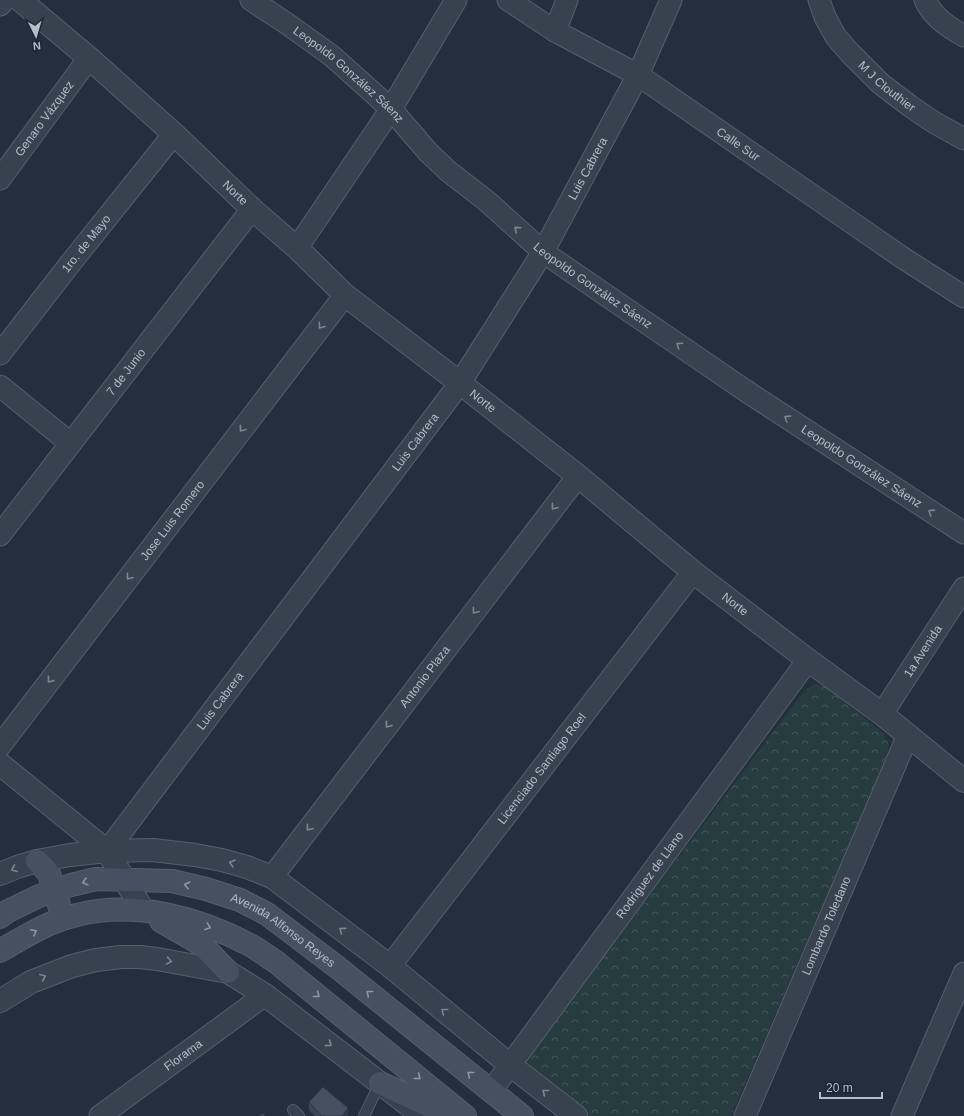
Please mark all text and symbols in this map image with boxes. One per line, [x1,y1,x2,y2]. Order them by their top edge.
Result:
north arrow [16,16,56,56]
street label: Leopoldo González Sáenz [291,23,407,125]
text: N [32,40,41,52]
street label: M J Clouthier [855,58,918,115]
street label: Genaro Vázquez [12,78,77,159]
street label: Calle Sur [714,124,763,164]
street label: Luis Cabrera [565,135,610,202]
street label: Norte [220,178,251,208]
street label: 1ro. de Mayo [59,212,114,275]
one-way arrow [514,226,522,233]
street label: Leopoldo González Sáenz [530,240,655,331]
one-way arrow [319,322,326,329]
one-way arrow [677,343,684,350]
street label: 7 de Junio [103,346,149,398]
street label: Norte [467,386,499,416]
street label: Luis Cabrera [389,410,442,474]
one-way arrow [784,415,791,423]
street label: Leopoldo González Sáenz [799,422,924,511]
one-way arrow [240,425,247,432]
street label: Jose Luis Romero [138,477,208,563]
one-way arrow [552,503,559,510]
one-way arrow [928,509,935,516]
one-way arrow [127,573,134,580]
street label: Norte [719,590,751,619]
one-way arrow [473,606,480,613]
street label: 1a Avenida [901,622,945,680]
street label: Antonio Plaza [397,643,453,710]
street label: Luis Cabrera [194,669,247,733]
one-way arrow [48,676,55,683]
street label: Licenciado Santiago Roel [495,710,589,827]
one-way arrow [385,721,393,728]
one-way arrow [307,824,314,831]
street label: Rodriguez de Llano [613,829,687,921]
one-way arrow [229,859,236,868]
one-way arrow [10,864,18,872]
street label: Lombardo Toledano [799,874,854,977]
one-way arrow [82,877,88,885]
one-way arrow [184,881,190,889]
street label: Avenida Alfonso Reyes [229,890,338,970]
one-way arrow [204,922,211,930]
one-way arrow [339,927,346,935]
one-way arrow [30,929,37,937]
one-way arrow [166,956,172,964]
one-way arrow [39,974,46,982]
one-way arrow [313,990,320,997]
one-way arrow [366,990,373,997]
one-way arrow [441,1008,449,1015]
street label: Florama [161,1036,205,1074]
one-way arrow [325,1039,332,1046]
one-way arrow [468,1072,475,1079]
one-way arrow [413,1073,421,1080]
scale bar [820,1074,882,1100]
text: 20 m [826,1081,853,1095]
one-way arrow [543,1090,550,1097]

